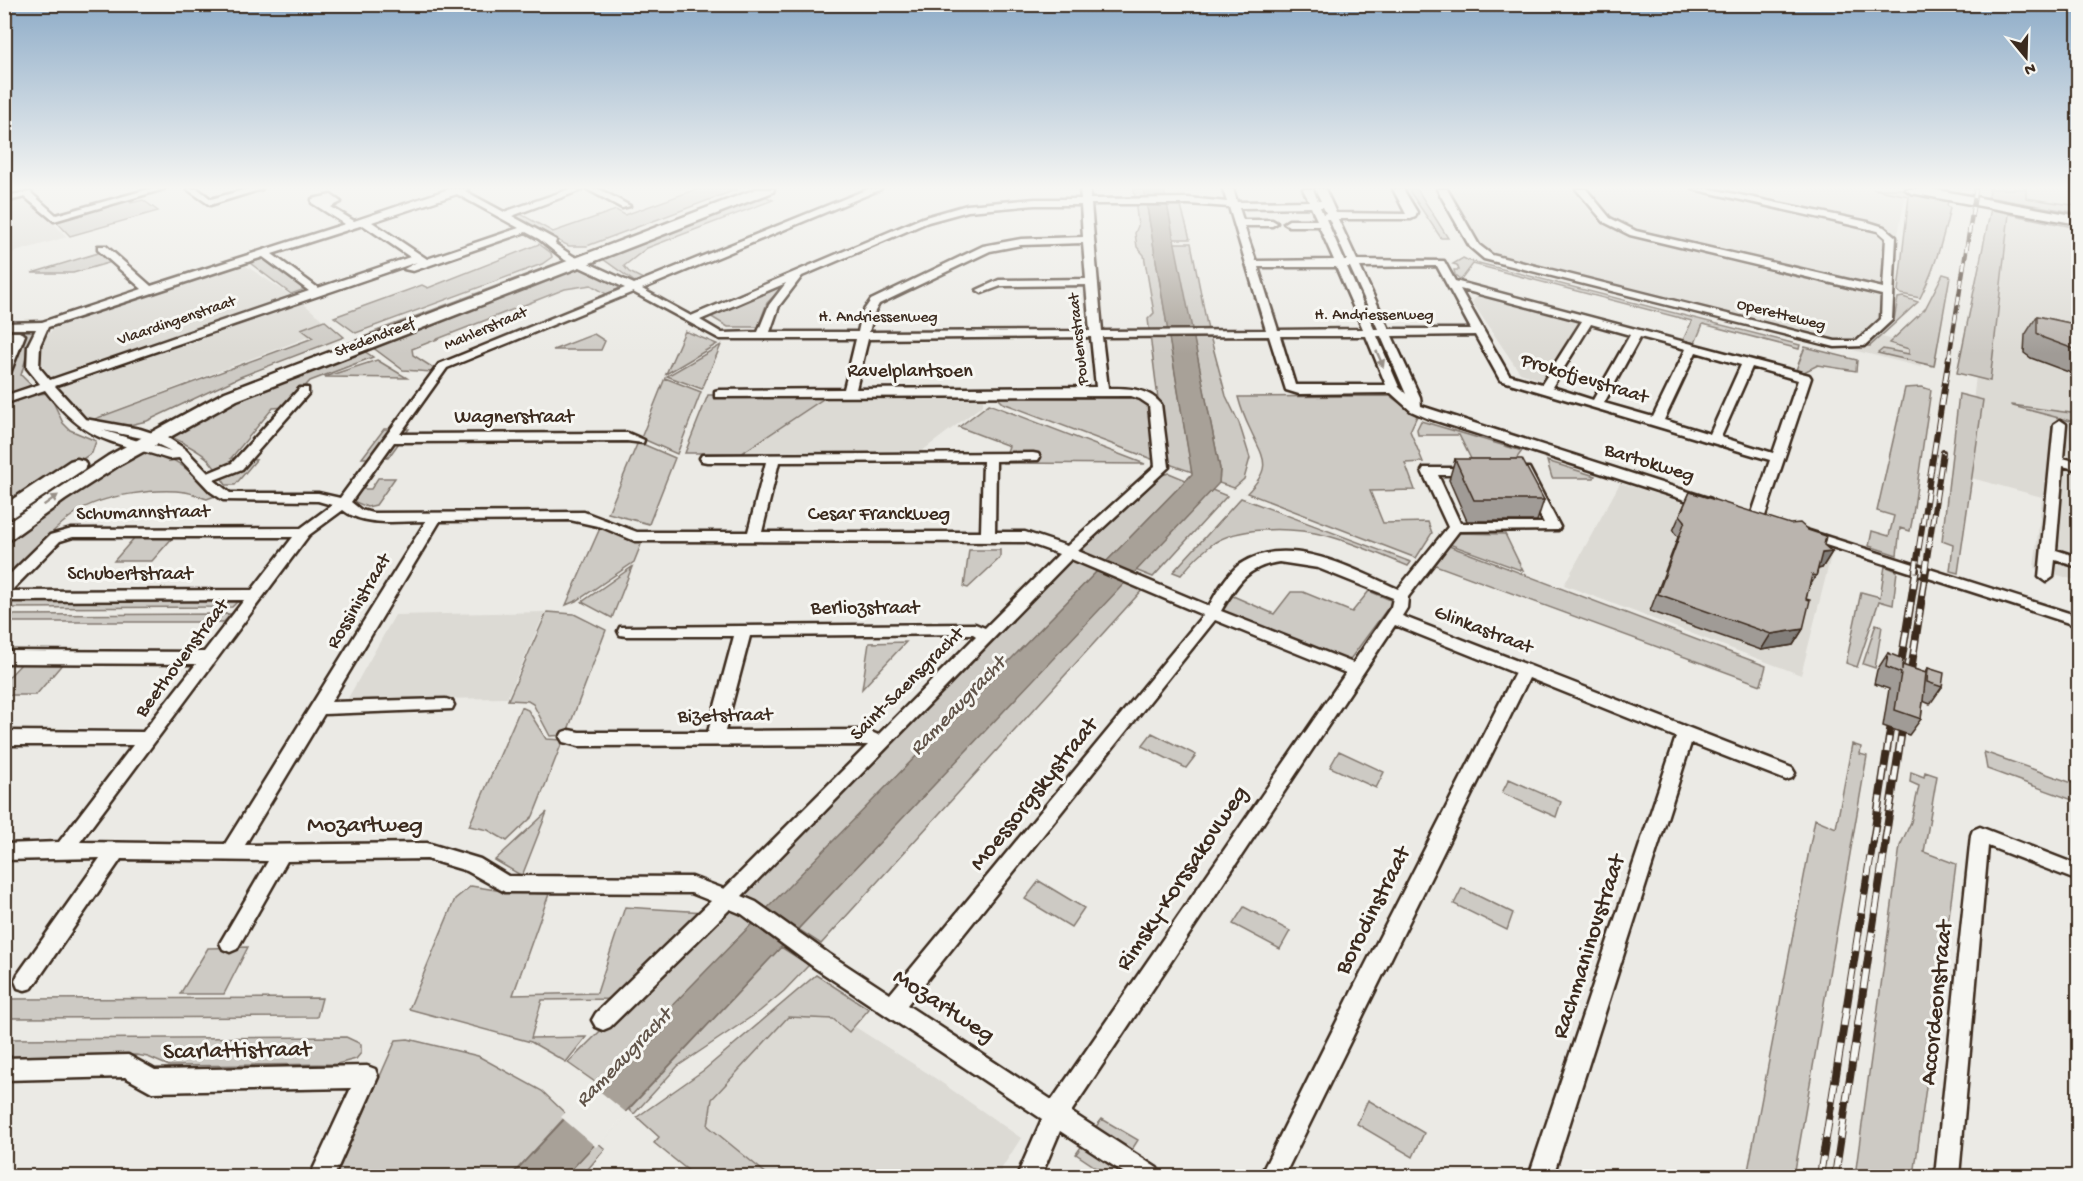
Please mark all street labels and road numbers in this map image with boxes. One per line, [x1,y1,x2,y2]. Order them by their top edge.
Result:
street label: Poulencstraat [1066,291,1094,387]
street label: Vlaardingenstraat [115,292,240,351]
street label: Operetteweg [1735,296,1827,336]
street label: Mahlerstraat [442,303,532,356]
street label: H. Andriessenweg [1314,307,1434,326]
street label: H. Andriessenweg [818,309,938,328]
street label: Stedendreef [332,315,419,363]
street label: Prokofjevstraat [1517,349,1652,411]
street label: Ravelplantsoen [847,361,973,384]
street label: Wagnerstraat [454,407,576,430]
street label: Bartokweg [1600,439,1697,489]
street label: Schumannstraat [76,501,212,527]
street label: Cesar Franckweg [808,504,950,527]
street label: Rossinistraat [323,549,398,654]
street label: Schubertstraat [67,564,194,587]
street label: Beethovenstraat [131,594,236,723]
street label: Berliozstraat [810,598,921,621]
street label: Glinkastraat [1430,602,1537,661]
street label: Saint-Saensgracht [846,622,971,747]
street label: Bizetstraat [676,705,774,729]
street label: Moessorgskystraat [964,711,1107,877]
street label: Rimsky-Korssakovweg [1110,781,1256,977]
street label: Mozartweg [307,812,423,841]
street label: Borodinstraat [1329,840,1420,981]
street label: Rachmaninovstraat [1547,849,1634,1043]
street label: Accordeonstraat [1915,917,1961,1087]
street label: Mozartweg [886,963,1000,1051]
street label: Scarlattistraat [163,1036,313,1068]

